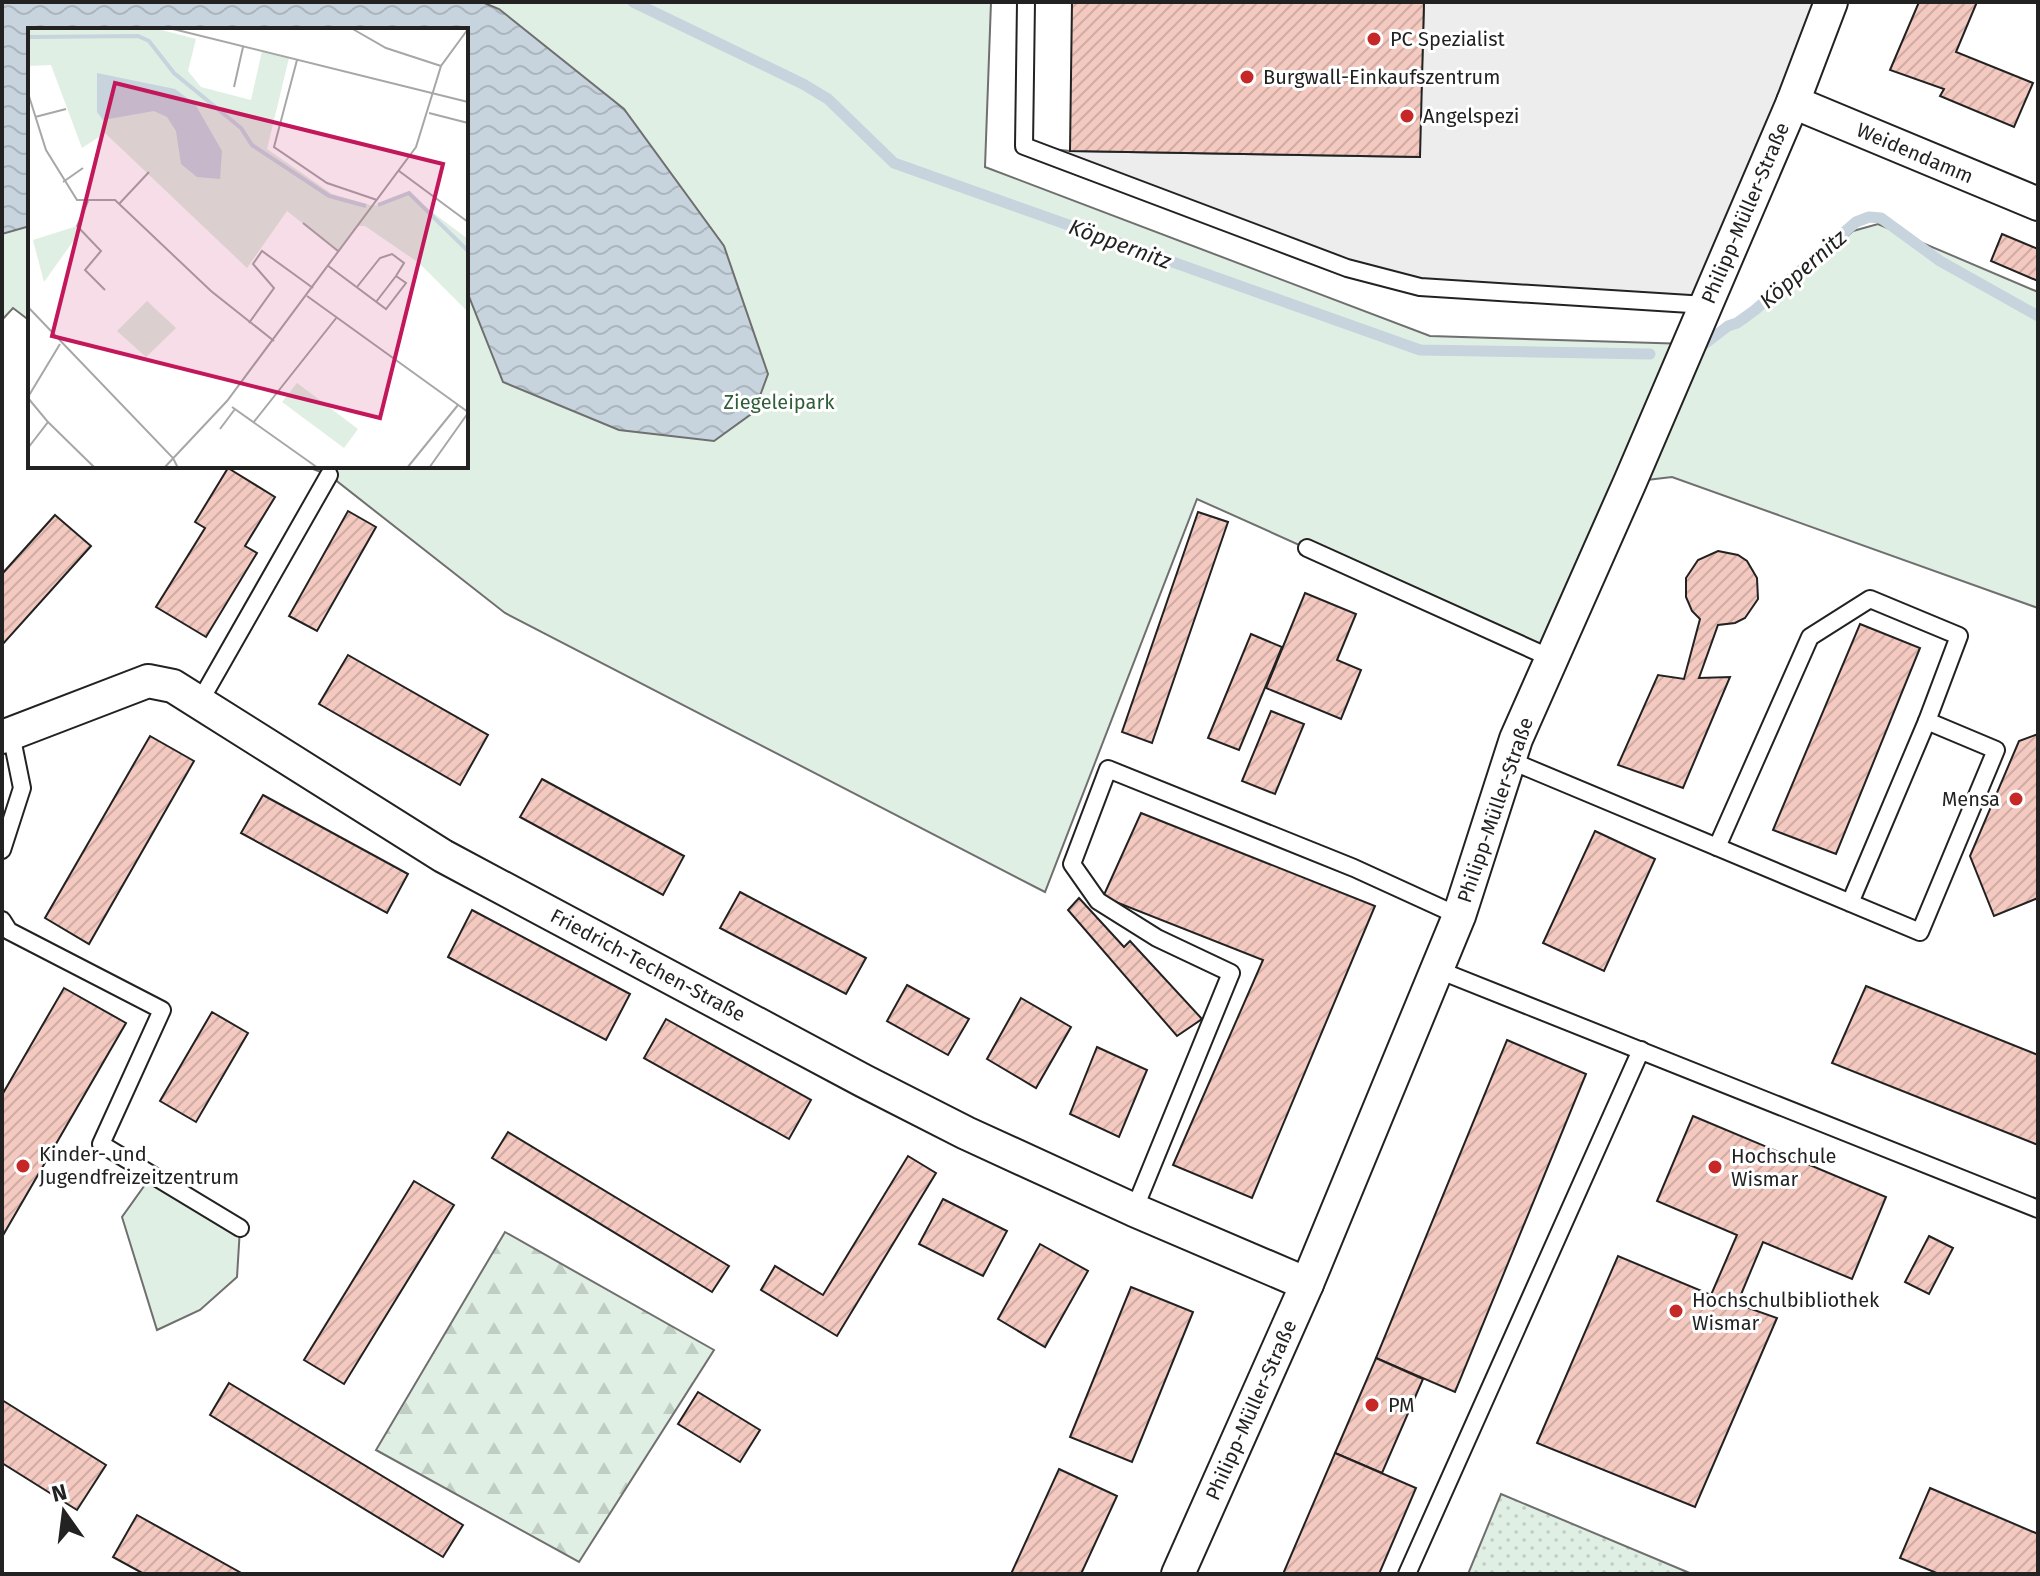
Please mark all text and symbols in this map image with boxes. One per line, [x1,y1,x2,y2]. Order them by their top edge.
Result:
place label: PC Spezialist [1390,27,1506,51]
inset map [28,28,468,468]
marker: PC Spezialist [1365,30,1383,48]
place label: Burgwall-Einkaufszentrum [1263,65,1500,89]
marker: Burgwall-Einkaufszentrum [1238,68,1256,86]
place label: Angelspezi [1423,104,1519,128]
marker: Angelspezi [1398,107,1416,125]
street label: Weidendamm [1853,118,1977,188]
street label: Philipp-Müller-Straße [1696,119,1794,307]
water label: Köppernitz [1065,213,1175,275]
water label: Köppernitz [1754,223,1852,314]
park label: Ziegeleipark [724,390,835,414]
street label: Philipp-Müller-Straße [1452,714,1538,906]
place label: Mensa [1942,787,2000,811]
marker: Mensa [2007,790,2025,808]
street label: Friedrich-Techen-Straße [547,903,749,1027]
place label: Kinder- und Jugendfreizeitzentrum [39,1142,239,1189]
place label: Hochschule Wismar [1731,1144,1836,1191]
marker: Kinder- und Jugendfreizeitzentrum [14,1157,32,1175]
marker: Hochschule Wismar [1706,1158,1724,1176]
place label: Hochschulbibliothek Wismar [1692,1288,1880,1335]
marker: Hochschulbibliothek Wismar [1667,1302,1685,1320]
street label: Philipp-Müller-Straße [1200,1316,1302,1504]
place label: PM [1388,1393,1415,1417]
marker: PM [1363,1396,1381,1414]
north arrow [24,1472,104,1552]
text: N [49,1478,70,1508]

